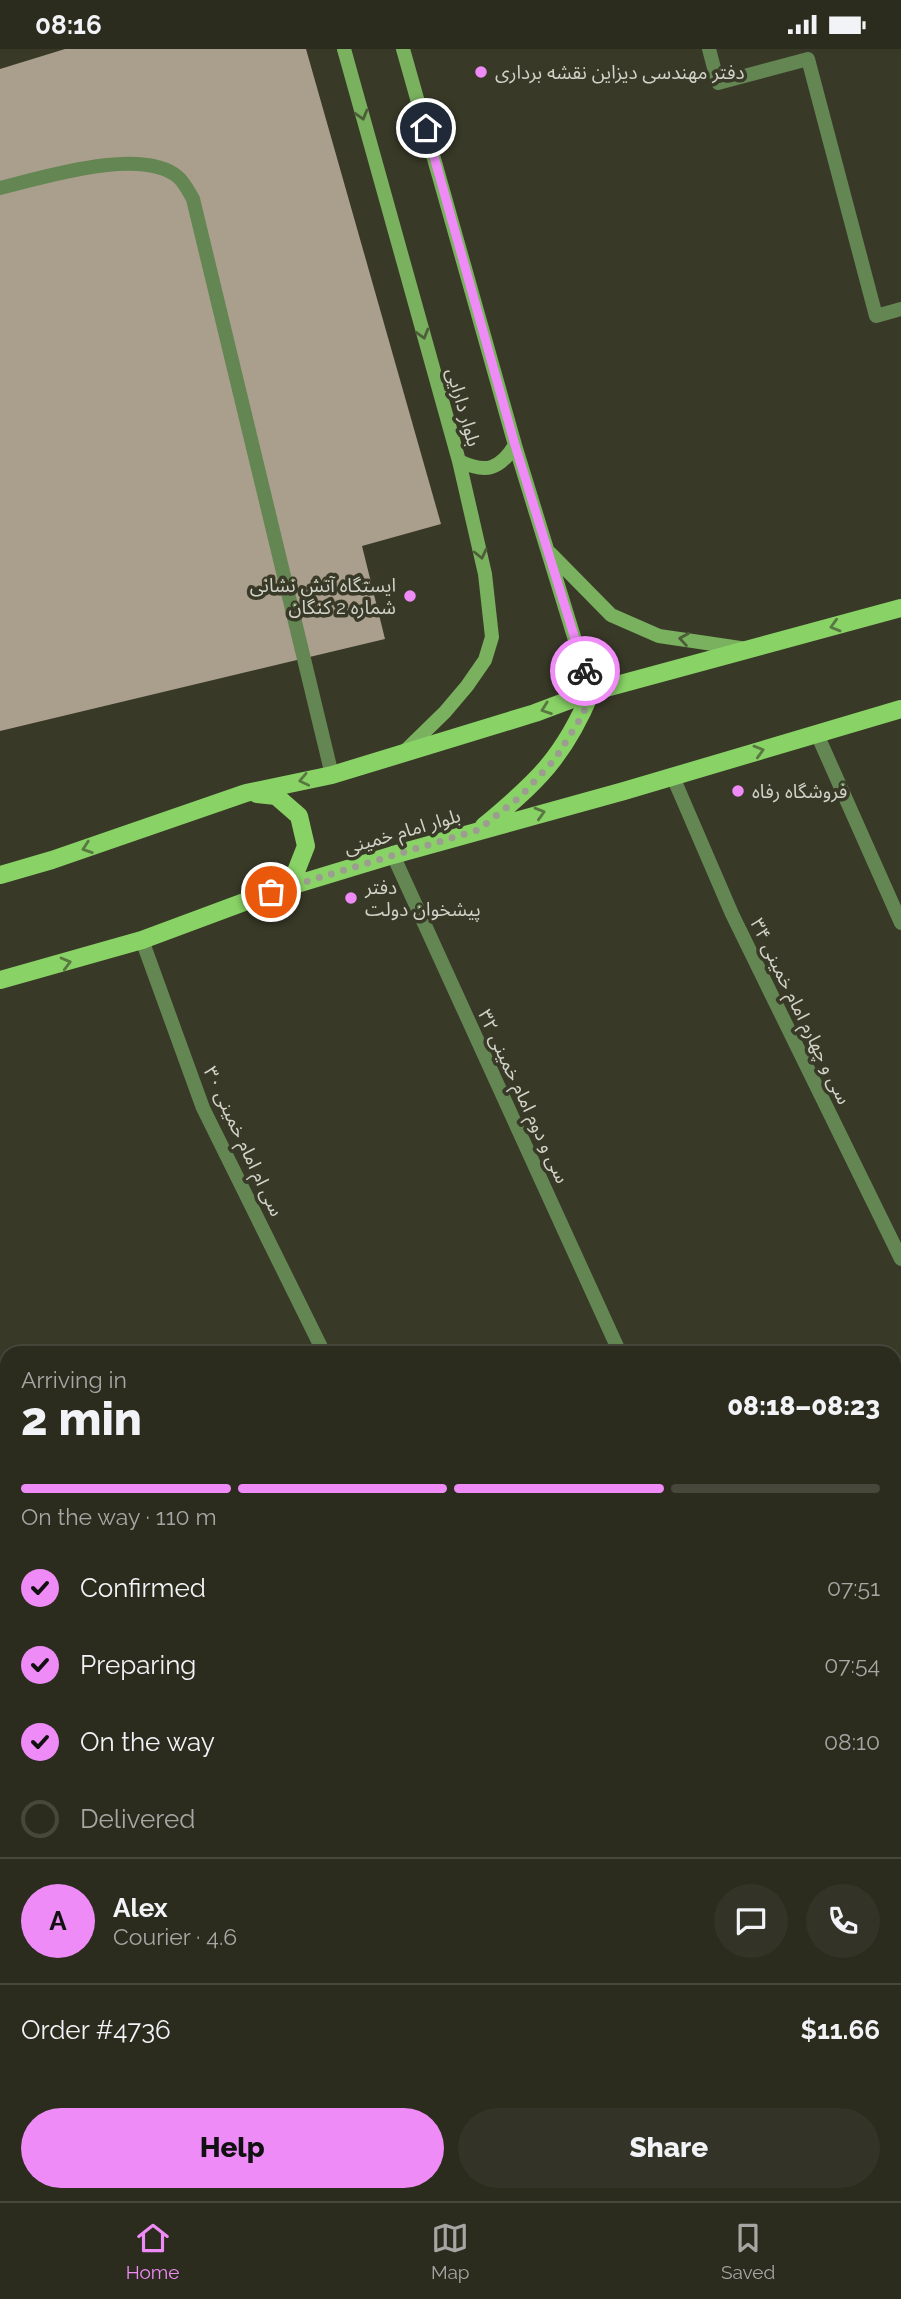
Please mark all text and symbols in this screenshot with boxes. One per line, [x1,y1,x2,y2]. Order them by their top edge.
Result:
text: 08:16 [35,10,102,40]
place label: دفتر مهندسی دیزاین نقشه برداری [495,61,745,84]
marker: دفتر مهندسی دیزاین نقشه برداری [473,64,489,80]
pin [396,98,456,158]
one-way arrow [354,109,368,121]
icon: home [407,109,445,147]
one-way arrow [415,328,430,340]
street label: بلوار دارایی [441,365,486,449]
one-way arrow [472,548,487,560]
place label: ایستگاه آتش نشانی شماره 2 کنگان [250,574,396,619]
marker: ایستگاه آتش نشانی شماره 2 کنگان [402,588,418,604]
one-way arrow [829,618,841,633]
one-way arrow [678,632,690,647]
courier [550,636,620,706]
icon: bike [566,652,604,690]
one-way arrow [540,700,552,714]
one-way arrow [752,745,764,760]
one-way arrow [298,772,310,787]
place label: فروشگاه رفاه [752,780,847,803]
marker: فروشگاه رفاه [730,783,746,799]
street label: بلوار امام خمینی [341,804,464,862]
one-way arrow [533,807,545,822]
one-way arrow [82,840,94,854]
pin [241,862,301,922]
icon: bag [252,873,290,911]
place label: دفتر پیشخوان دولت [364,876,481,922]
marker: دفتر پیشخوان دولت [343,890,359,906]
street label: سی و چهارم امام خمینی ۳۴ [743,914,856,1109]
one-way arrow [60,957,72,971]
street label: سی و دوم امام خمینی ۳۲ [470,1006,574,1188]
street label: سی ام امام خمینی ۳۰ [196,1063,288,1221]
text: Arriving in [21,1366,127,1393]
text: 08:18–08:23 [727,1391,880,1421]
text: 2 min [21,1392,142,1446]
text: On the way · 110 m [21,1503,217,1530]
icon: check [21,1569,59,1607]
text: Confirmed [80,1573,206,1603]
text: 07:51 [827,1574,880,1601]
icon: check [21,1646,59,1684]
text: Preparing [80,1650,196,1680]
text: 07:54 [824,1651,880,1678]
icon: check [21,1723,59,1761]
text: On the way [80,1727,215,1757]
text: 08:10 [824,1728,880,1755]
text: Delivered [80,1804,195,1834]
button: chat [714,1884,788,1958]
button: phone [806,1884,880,1958]
text: Alex [113,1893,168,1923]
text: A [49,1906,67,1936]
text: Courier · 4.6 [113,1923,237,1950]
text: Order #4736 [21,2015,171,2045]
text: $11.66 [800,2015,880,2045]
button: Help [21,2108,444,2188]
button: Share [458,2108,880,2188]
tab: Home [126,2219,179,2283]
tab: Map [431,2219,470,2283]
tab: Saved [721,2219,775,2283]

